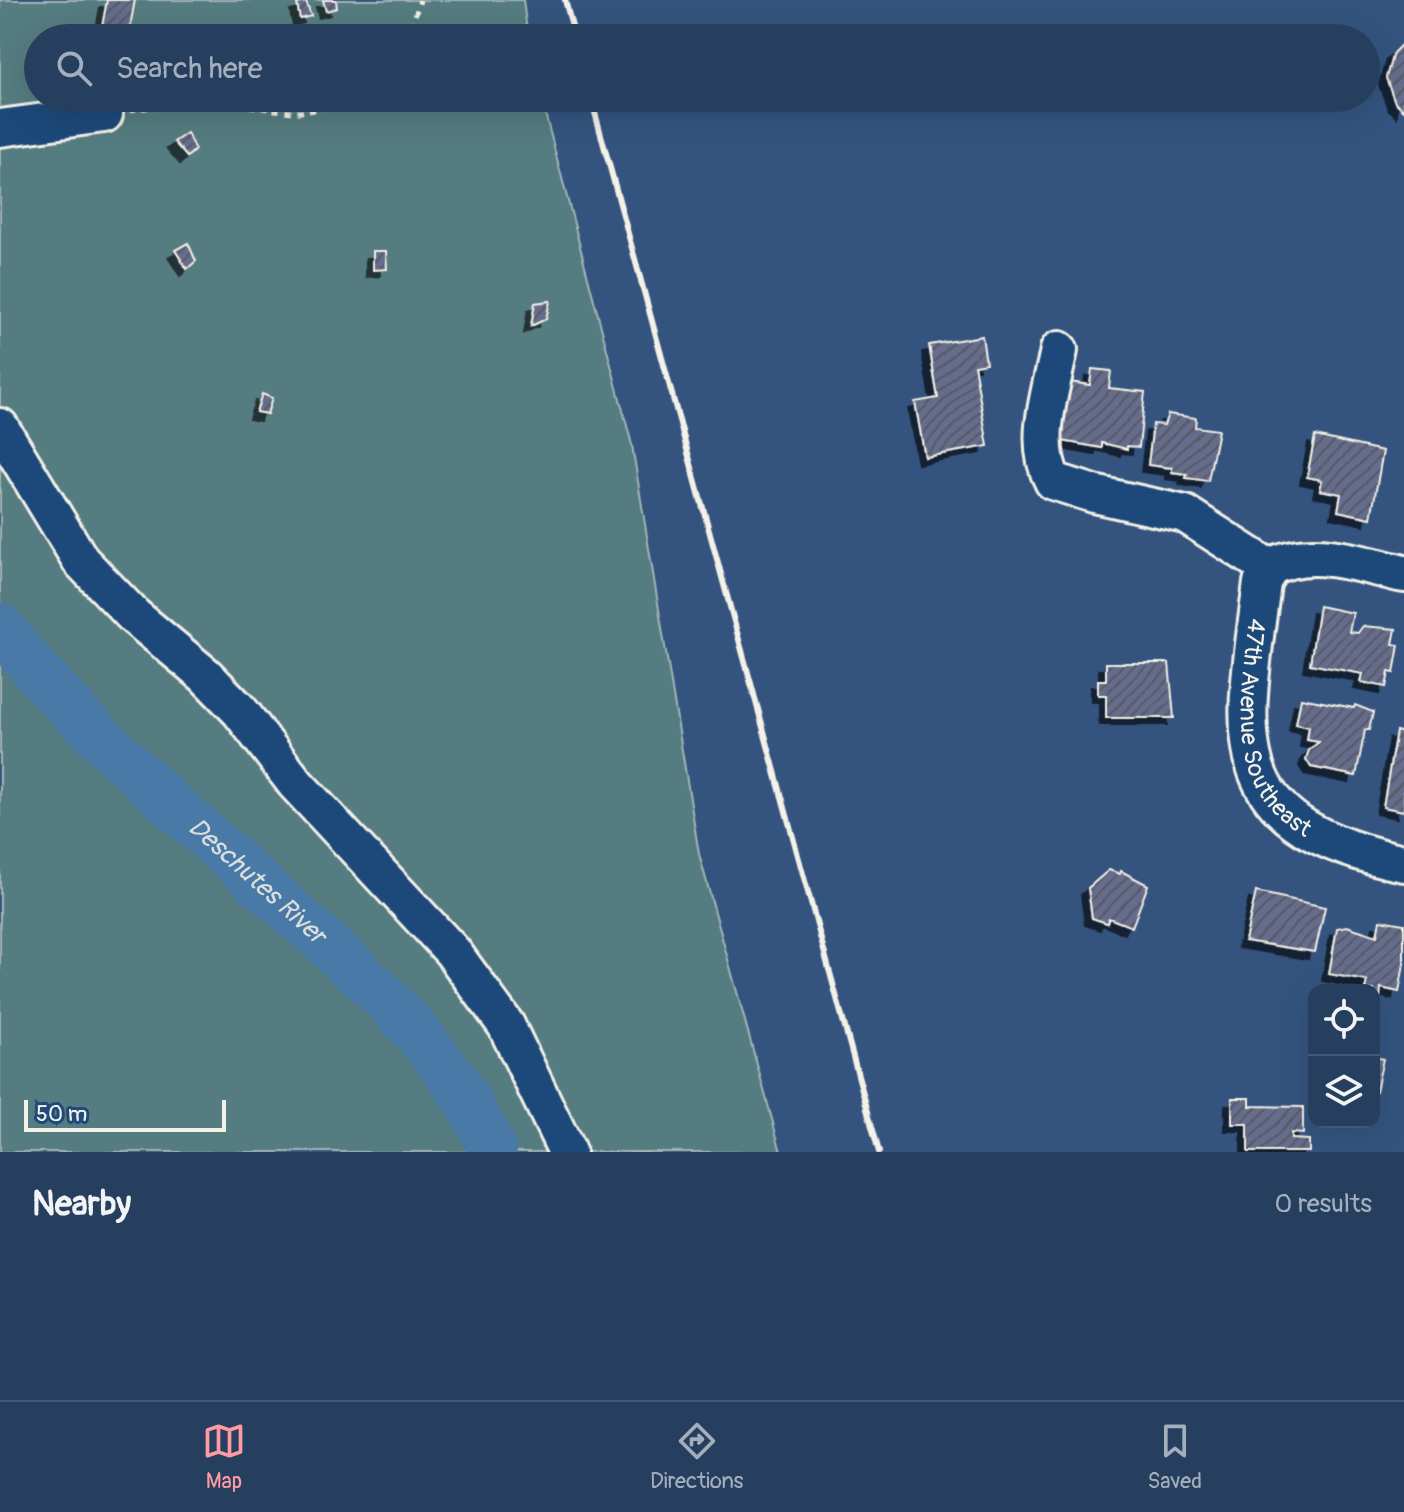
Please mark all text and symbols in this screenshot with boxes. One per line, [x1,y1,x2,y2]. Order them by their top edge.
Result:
search box [24,24,1380,112]
icon: search [52,46,96,90]
text: Search here [116,50,263,87]
street label: 47th Avenue Southeast [1234,617,1317,843]
water label: Deschutes River [181,811,335,954]
map controls [1308,984,1380,1128]
button: locate [1308,984,1380,1056]
button: layers [1308,1056,1380,1128]
scale bar [24,1096,226,1132]
text: 50 m [36,1100,87,1128]
text: Nearby [32,1183,131,1226]
text: 0 results [1275,1188,1372,1220]
tab: Map [202,1419,246,1495]
tab: Directions [650,1419,743,1495]
tab: Saved [1147,1419,1202,1495]

